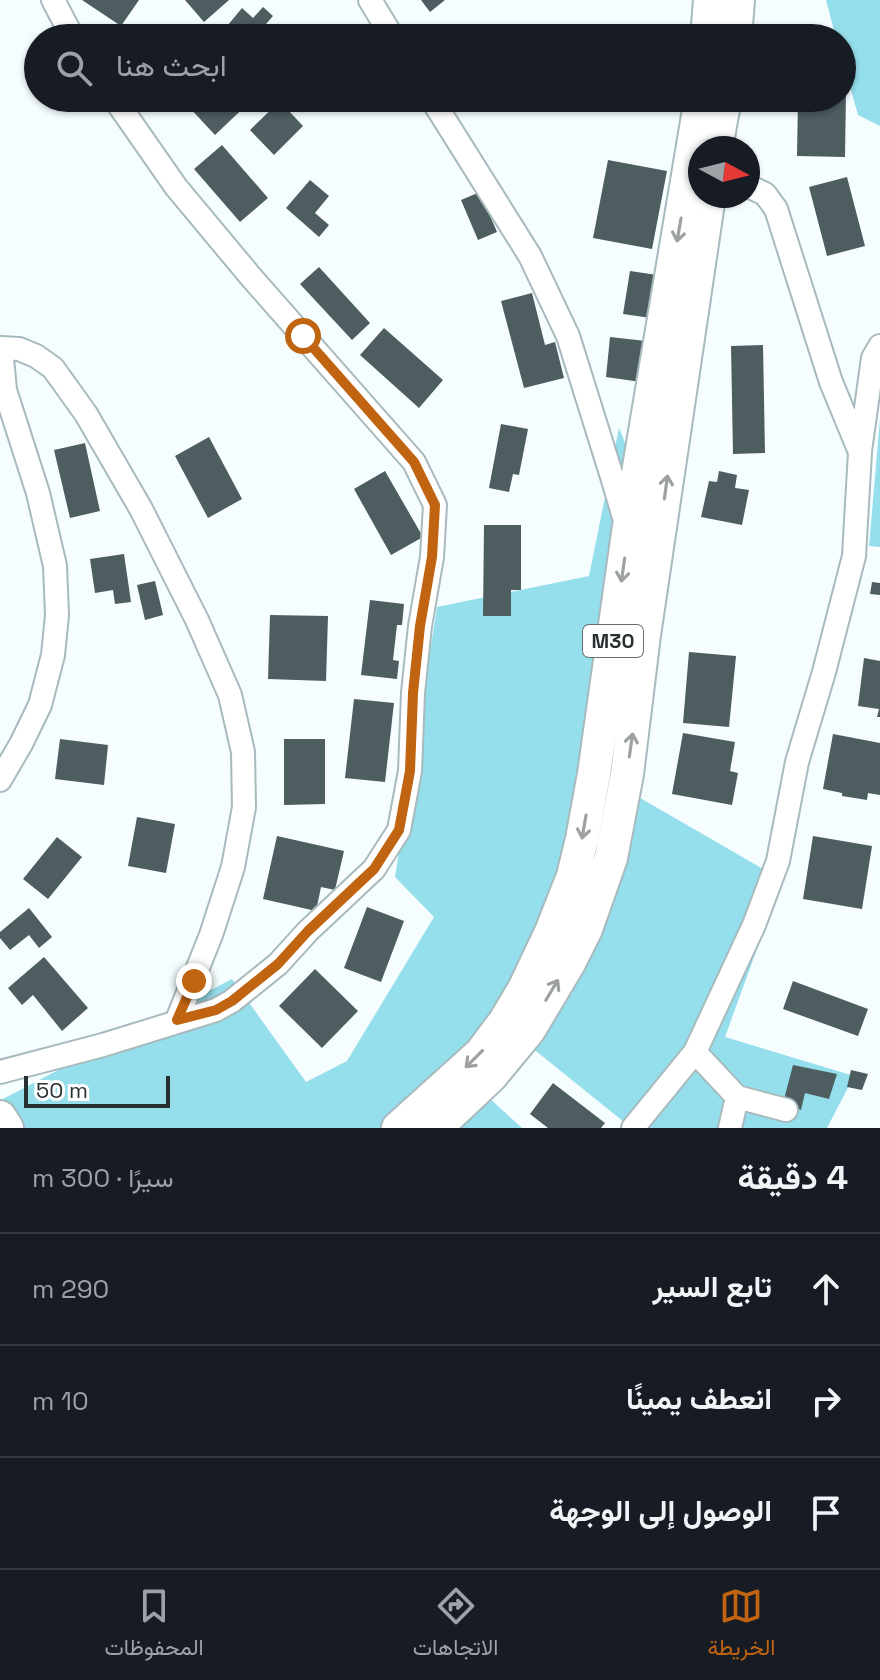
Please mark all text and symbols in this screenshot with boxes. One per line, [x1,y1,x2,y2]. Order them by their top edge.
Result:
search box [24,24,856,112]
icon: search [52,46,96,90]
text: ابحث هنا [116,46,227,85]
north arrow [688,136,760,208]
one-way arrow [671,217,686,242]
route start [285,318,321,354]
one-way arrow [659,475,674,500]
one-way arrow [615,556,630,582]
road number: M30 [583,625,643,657]
one-way arrow [624,733,639,758]
one-way arrow [576,813,591,839]
route end [176,963,212,999]
one-way arrow [545,979,561,1002]
one-way arrow [464,1049,484,1068]
scale bar [24,1072,170,1108]
text: 50 m [36,1076,88,1104]
text: 4 دقيقة [738,1156,848,1199]
text: سيرًا · 300 m [32,1161,173,1195]
text: تابع السير [653,1267,772,1306]
icon: ahead [804,1267,848,1311]
text: 290 m [32,1272,109,1306]
text: انعطف يمينًا [626,1379,772,1418]
icon: right [804,1379,848,1423]
text: 10 m [32,1384,89,1418]
text: الوصول إلى الوجهة [549,1491,772,1530]
icon: arrive [804,1491,848,1535]
tab: المحفوظات [105,1584,204,1667]
tab: الاتجاهات [413,1584,498,1667]
tab: الخريطة [707,1584,775,1667]

